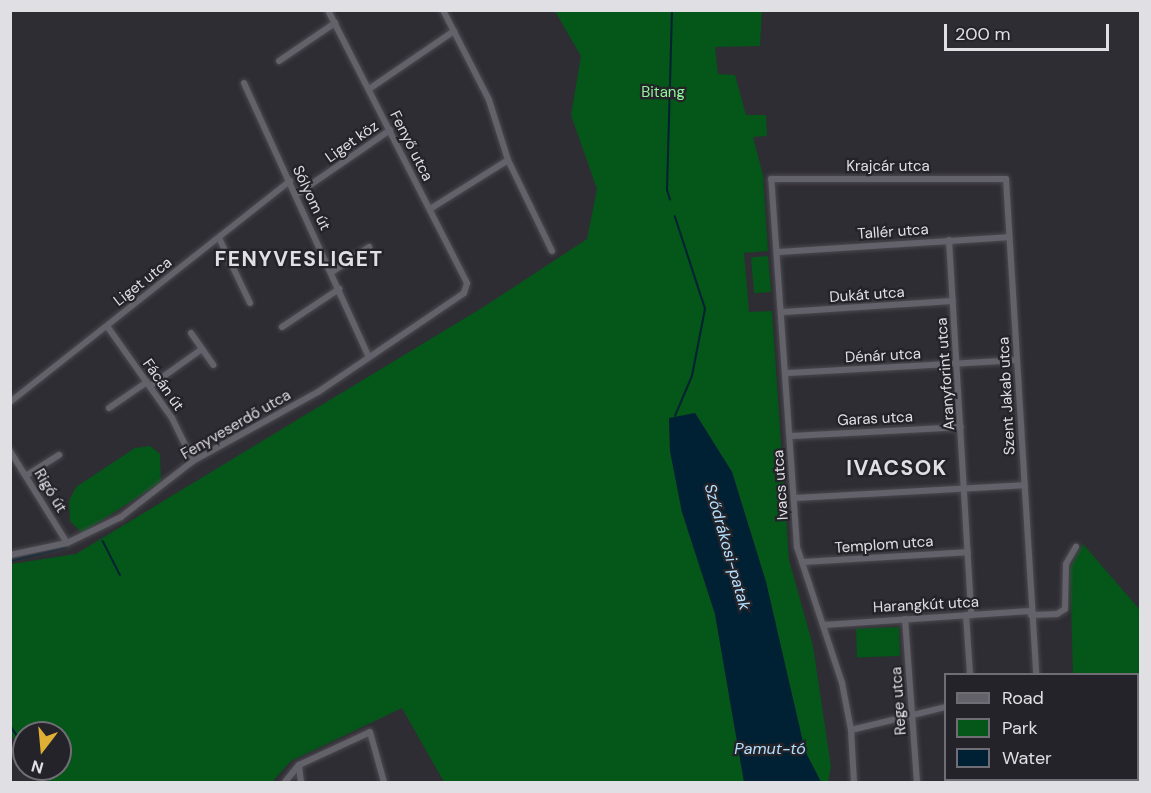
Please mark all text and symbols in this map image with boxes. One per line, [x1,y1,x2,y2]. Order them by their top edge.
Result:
scale bar [947,12,1112,50]
text: 200 m [955,22,1011,46]
park label: Bitang [641,84,685,102]
street label: Fenyő utca [386,108,436,184]
street label: Liget köz [322,117,382,167]
street label: Krajcár utca [846,158,930,176]
street label: Sólyom út [288,163,334,233]
street label: Tallér utca [857,221,929,243]
district label: FENYVESLIGET [215,246,383,272]
street label: Liget utca [110,254,176,310]
street label: Dukát utca [829,283,905,307]
street label: Aranyforint utca [933,317,959,431]
street label: Szent Jakab utca [995,336,1019,456]
street label: Dénár utca [845,345,921,367]
street label: Fácán út [139,355,187,415]
street label: Fenyveserdő utca [178,386,294,464]
street label: Garas utca [837,408,913,430]
street label: Ivacs utca [770,449,792,521]
district label: IVACSOK [846,455,948,481]
street label: Rigó út [30,466,70,516]
water label: Sződrákosi-patak [700,482,754,612]
street label: Templom utca [834,533,934,557]
street label: Harangkút utca [873,593,979,617]
street label: Rege utca [888,666,910,736]
legend [944,673,1139,781]
text: Road [1002,686,1044,710]
text: Park [1002,716,1038,740]
north arrow [12,721,72,781]
water label: Pamut-tó [734,739,806,759]
text: Water [1002,746,1052,770]
text: N [29,755,46,779]

